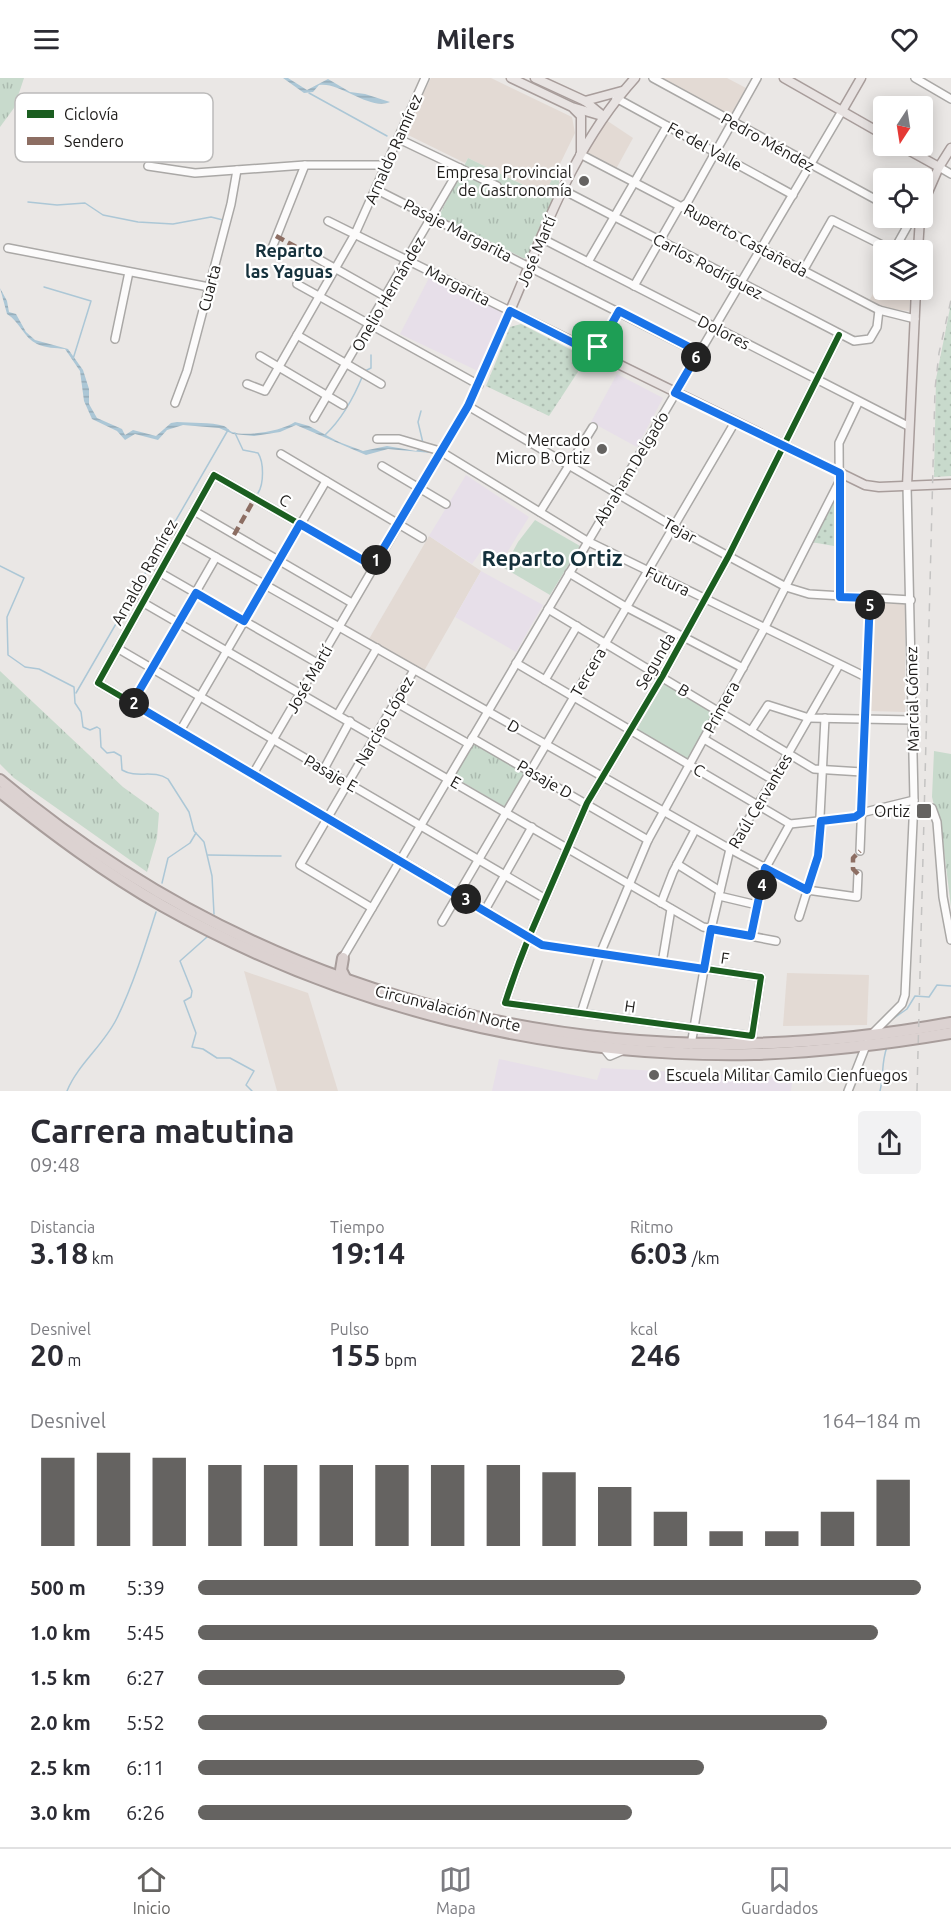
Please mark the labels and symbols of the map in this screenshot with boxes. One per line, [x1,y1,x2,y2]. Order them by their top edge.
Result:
street label: Arnaldo Ramírez [361,91,425,207]
legend [15,93,213,162]
north arrow [873,96,933,156]
text: Ciclovía [64,105,119,123]
street label: Pedro Méndez [718,109,818,175]
street label: Fe del Valle [665,118,745,174]
text: Sendero [64,132,124,150]
place label: Empresa Provincial de Gastronomía [437,163,572,199]
marker: Empresa Provincial de Gastronomía [577,174,591,188]
street label: Pasaje Margarita [401,195,515,265]
street label: Ruperto Castañeda [681,200,811,280]
street label: José Martí [513,212,559,289]
street label: Carlos Rodríguez [650,230,766,302]
street label: Onelio Hernández [348,233,428,355]
district label: Reparto las Yaguas [245,240,333,281]
street label: Margarita [423,261,493,309]
street label: Cuarta [194,263,224,313]
street label: Dolores [695,311,753,353]
pin [572,321,623,372]
pin: 6 [681,342,711,372]
street label: Abraham Delgado [590,408,672,528]
place label: Mercado Micro B Ortiz [496,431,590,467]
marker: Mercado Micro B Ortiz [595,442,609,456]
street label: C [276,490,294,510]
street label: Tejar [660,514,700,546]
street label: Arnaldo Ramírez [107,516,181,628]
pin: 1 [361,545,391,575]
district label: Reparto Ortiz [481,545,623,570]
street label: Futura [643,563,693,599]
pin: 5 [855,590,885,620]
street label: Segunda [632,630,678,692]
street label: José Martí [282,641,336,716]
street label: Tercera [567,644,609,700]
street label: Marcial Gómez [902,646,922,752]
street label: Narciso López [351,673,417,769]
street label: Primera [699,678,743,736]
street label: B [675,680,693,700]
pin: 2 [119,688,149,718]
street label: D [505,715,523,737]
street label: Raúl Cervantes [725,750,795,852]
street label: Pasaje E [301,751,361,795]
street label: Pasaje D [514,756,576,802]
street label: C [690,760,708,780]
street label: E [448,772,464,792]
place label: Ortiz [874,802,910,820]
marker: Ortiz [915,802,933,820]
pin: 4 [747,870,777,900]
pin: 3 [451,884,481,914]
street label: F [720,949,730,967]
street label: Circunvalación Norte [373,981,523,1035]
street label: H [623,996,637,1016]
place label: Escuela Militar Camilo Cienfuegos [666,1066,908,1084]
marker: Escuela Militar Camilo Cienfuegos [647,1068,661,1082]

